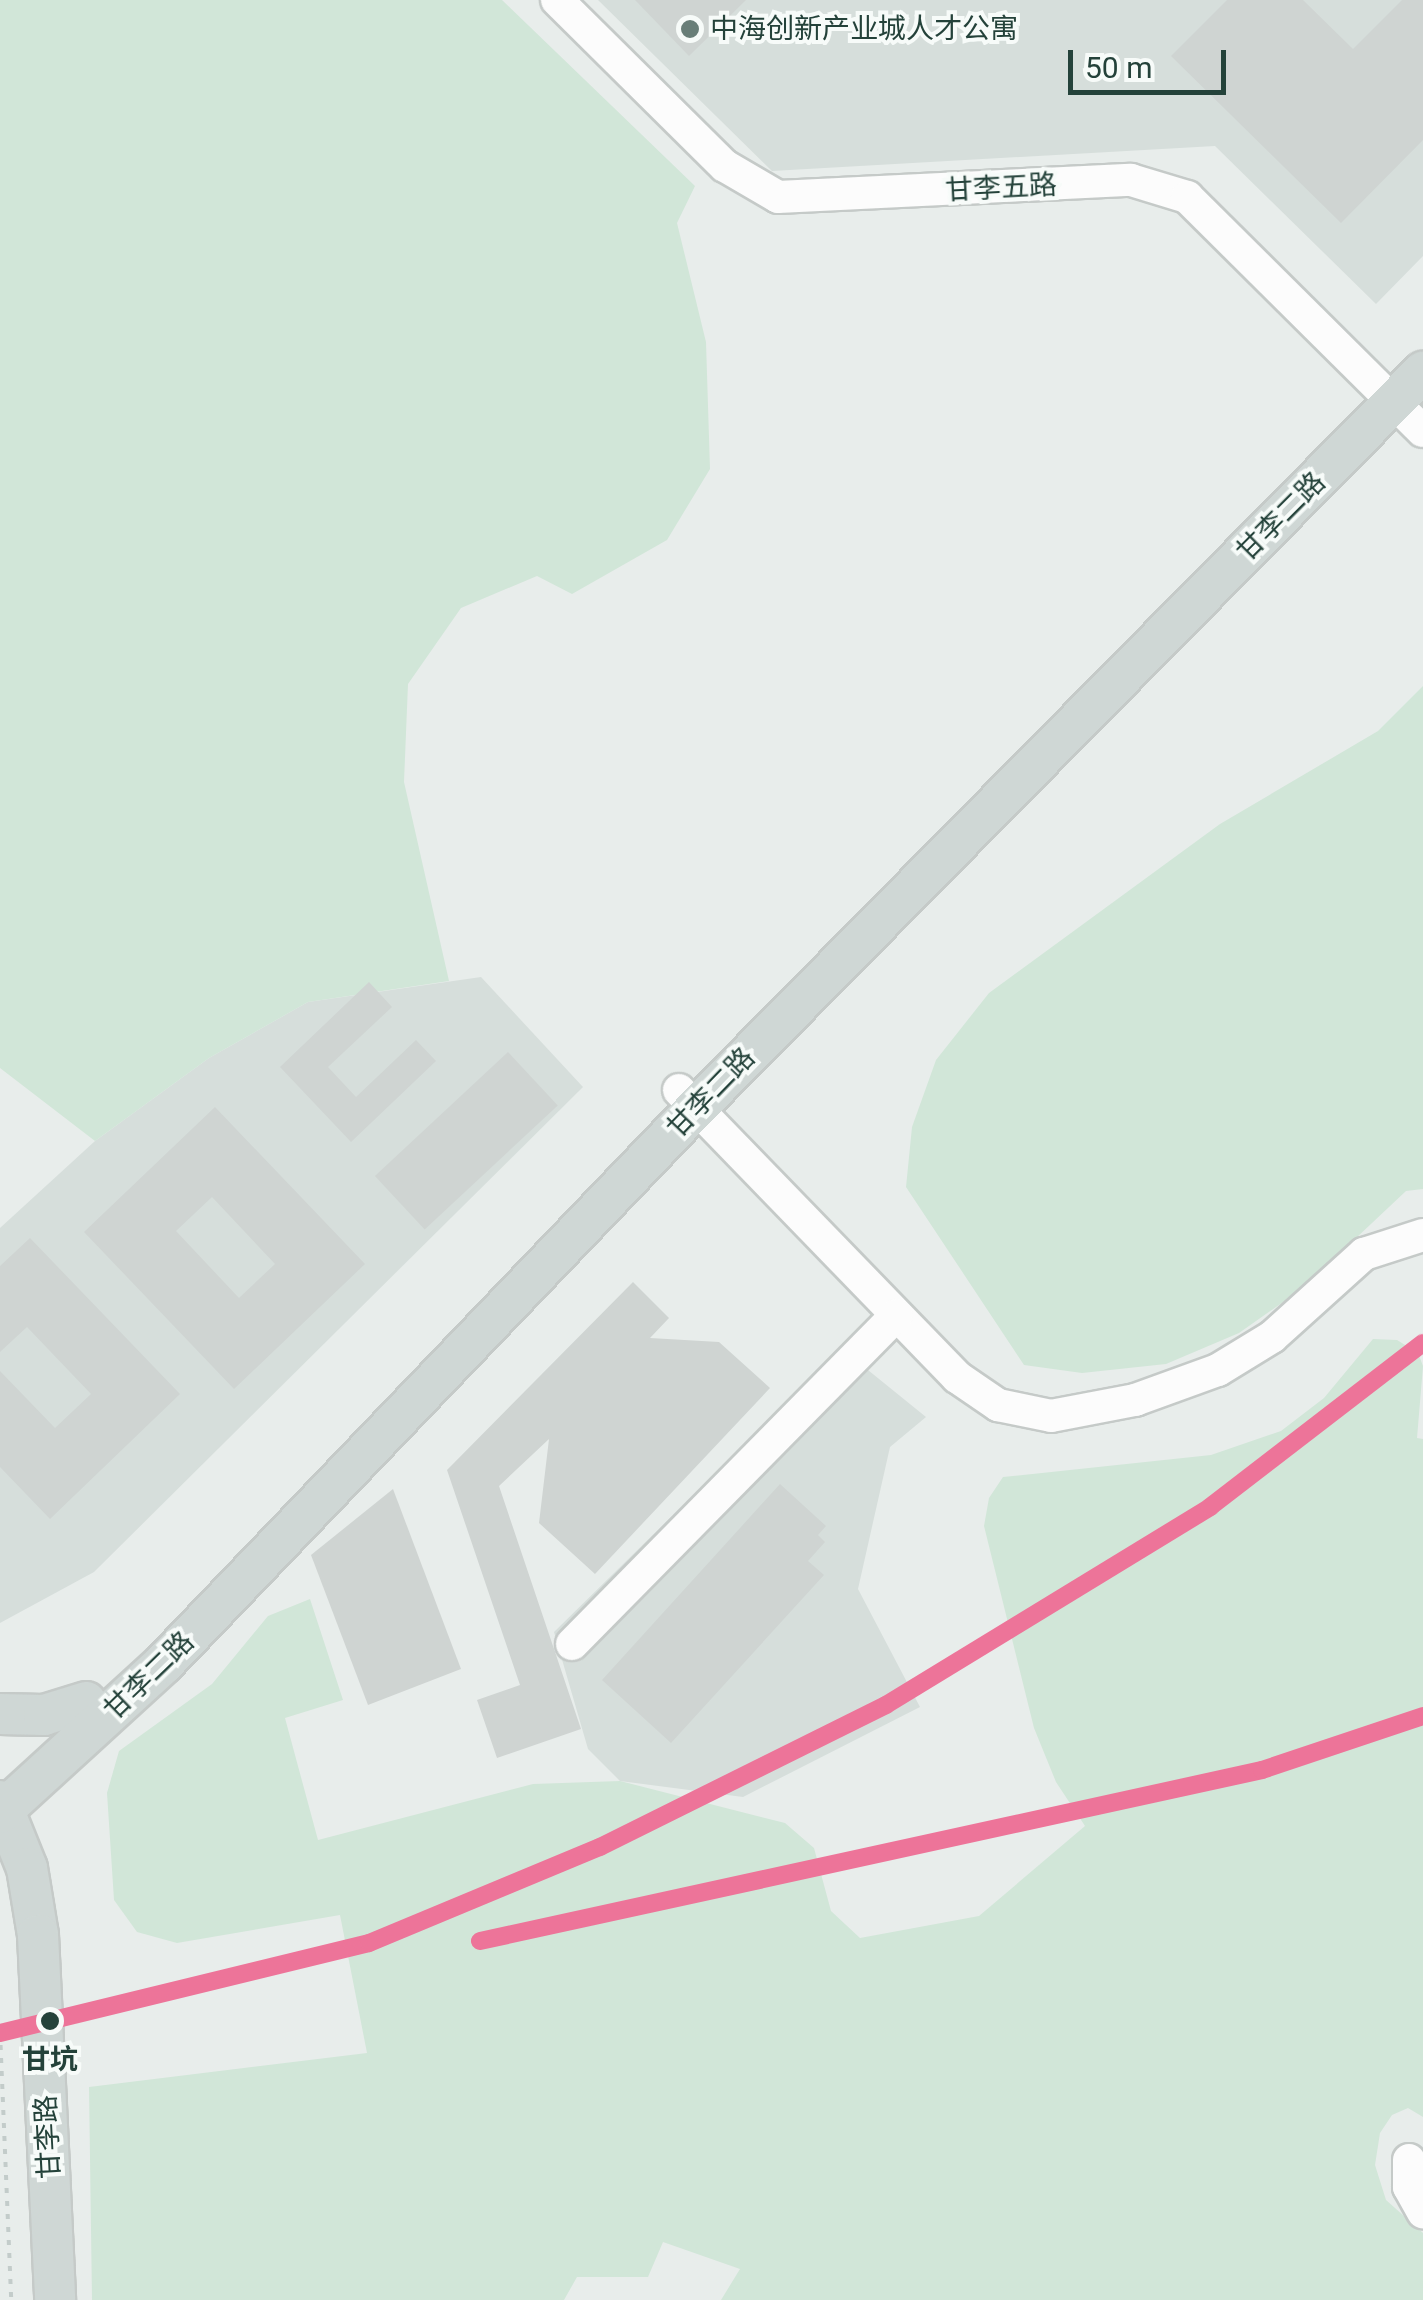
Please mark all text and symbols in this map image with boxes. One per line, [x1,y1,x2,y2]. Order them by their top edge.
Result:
place label: 中海创新产业城人才公寓 [710,12,1018,46]
marker: 中海创新产业城人才公寓 [679,18,701,40]
scale bar [1073,30,1230,92]
text: 50 m [1085,50,1152,85]
street label: 甘李五路 [944,168,1058,208]
street label: 甘李二路 [1230,466,1332,568]
street label: 甘李二路 [660,1041,762,1145]
street label: 甘李二路 [97,1625,201,1727]
marker: 甘坑 [33,2004,67,2038]
place label: 甘坑 [22,2043,78,2077]
street label: 甘李路 [29,2094,67,2180]

